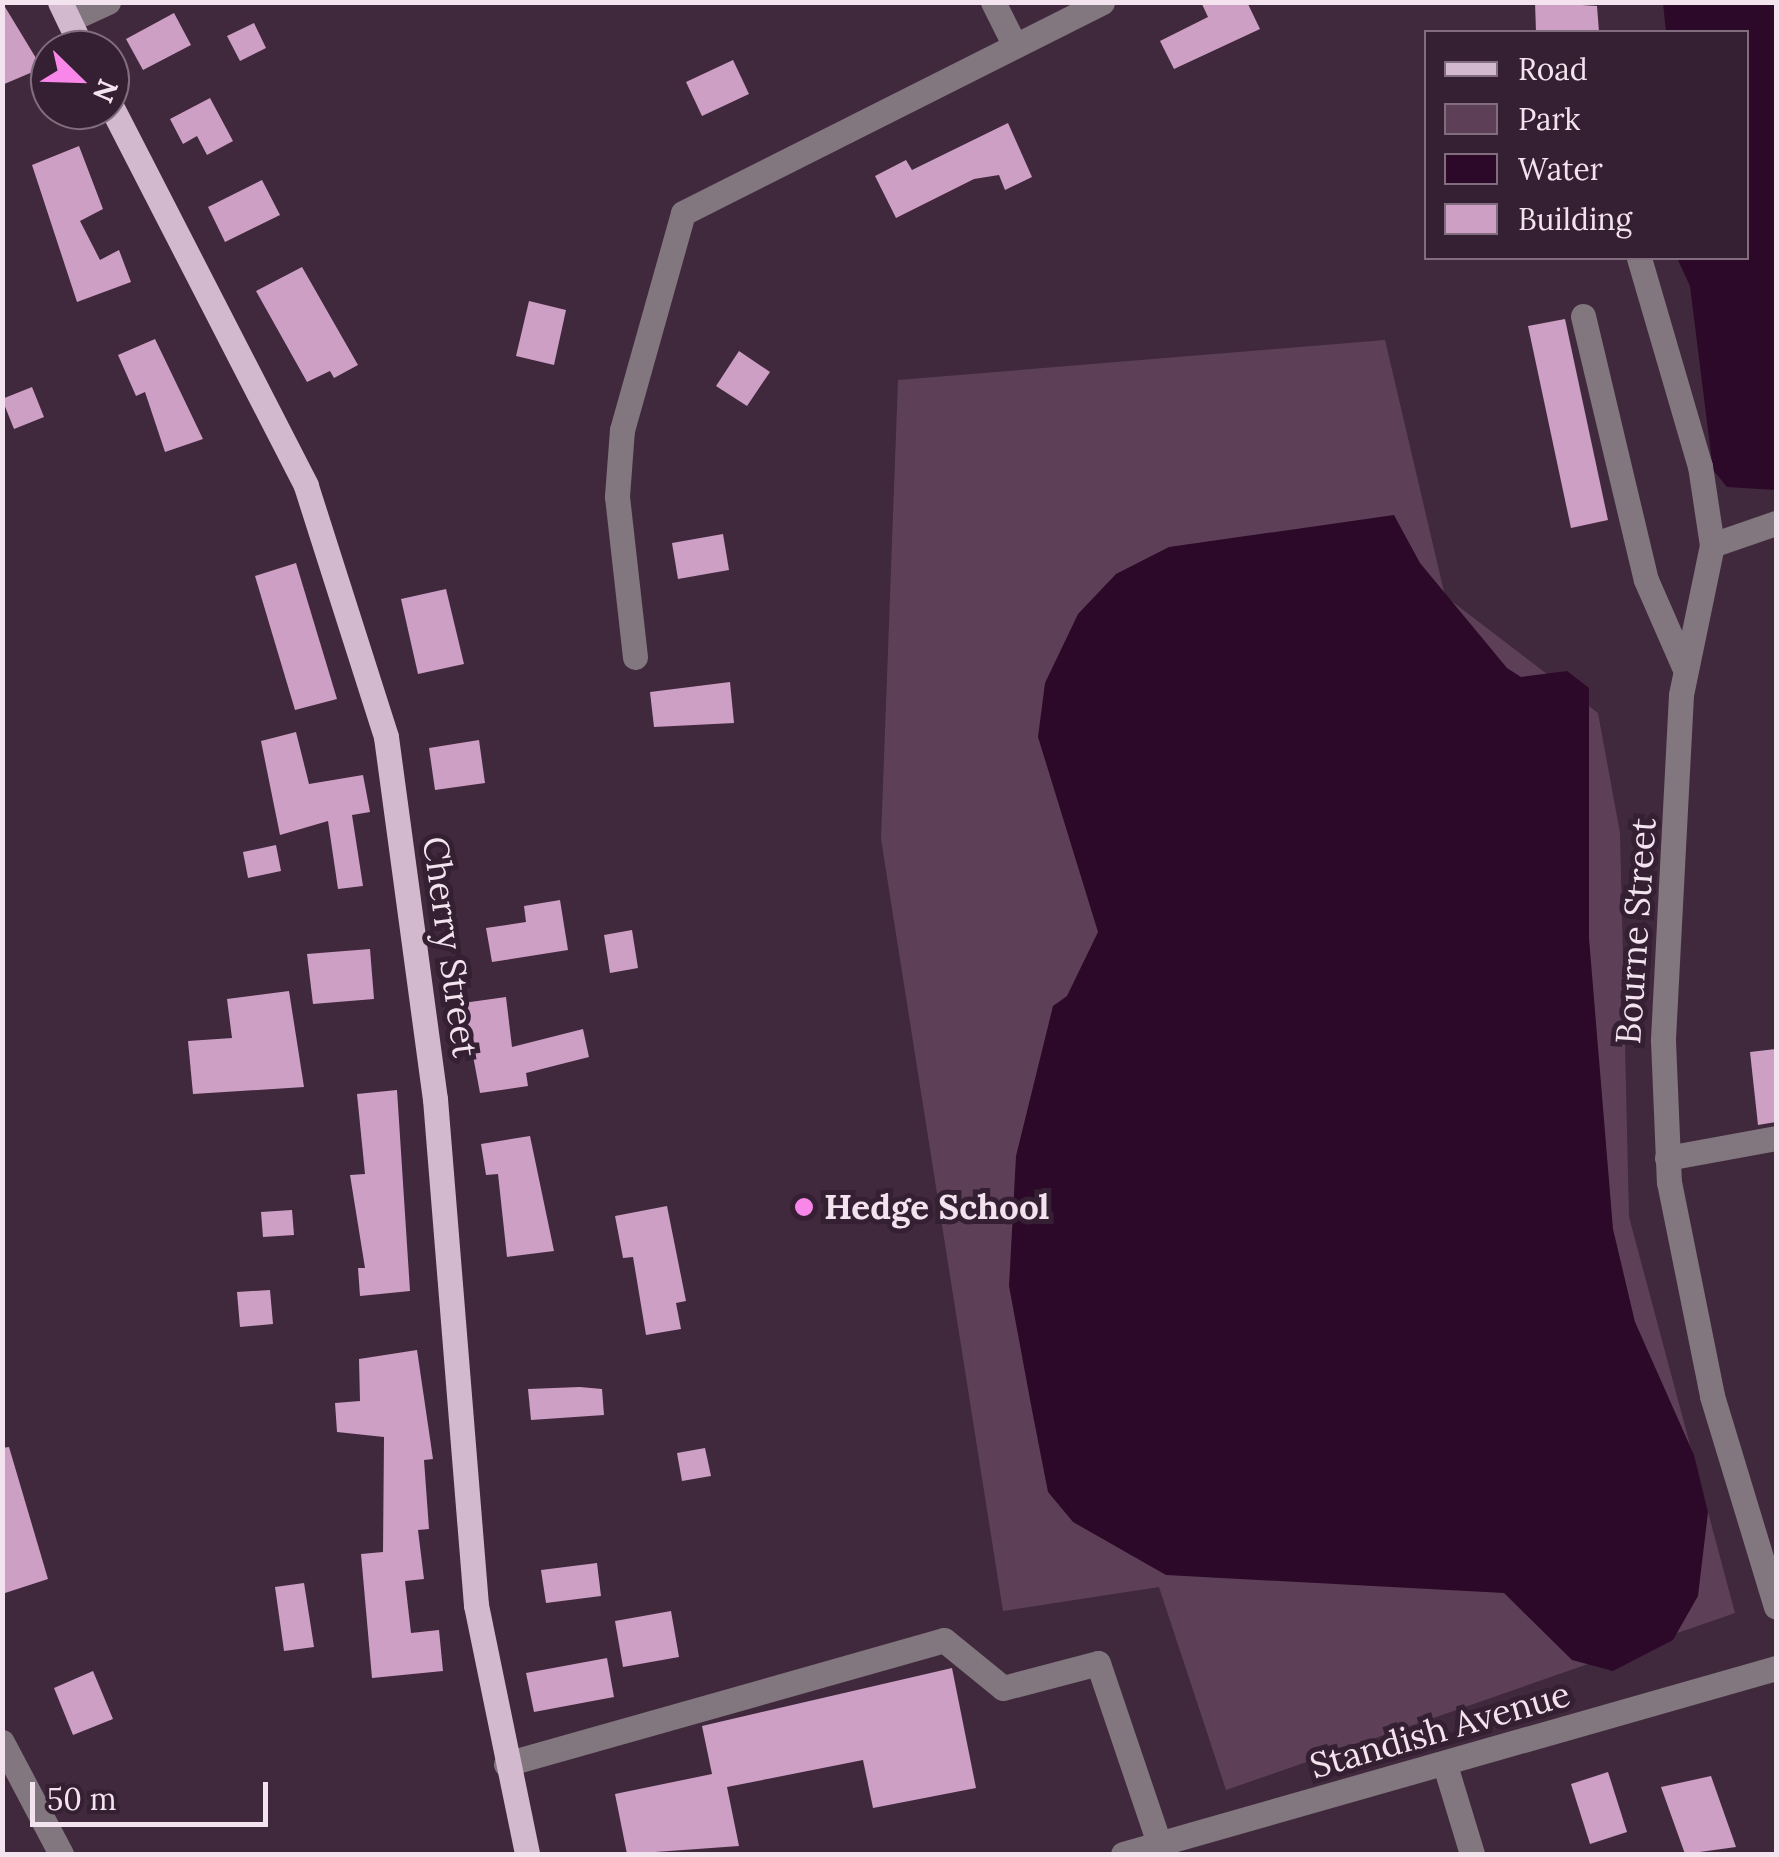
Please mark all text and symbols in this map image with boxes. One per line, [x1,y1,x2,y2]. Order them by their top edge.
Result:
north arrow [30,30,130,130]
legend [1424,30,1749,260]
text: Road [1518,50,1588,88]
text: N [85,74,127,108]
text: Park [1518,100,1580,138]
text: Water [1518,150,1603,188]
text: Building [1518,200,1632,238]
street label: Bourne Street [1607,816,1665,1046]
street label: Cherry Street [414,834,486,1060]
place label: Hedge School [824,1186,1050,1228]
marker: Hedge School [793,1196,815,1218]
street label: Standish Avenue [1305,1673,1575,1787]
scale bar [35,1762,272,1824]
text: 50 m [47,1780,117,1818]

